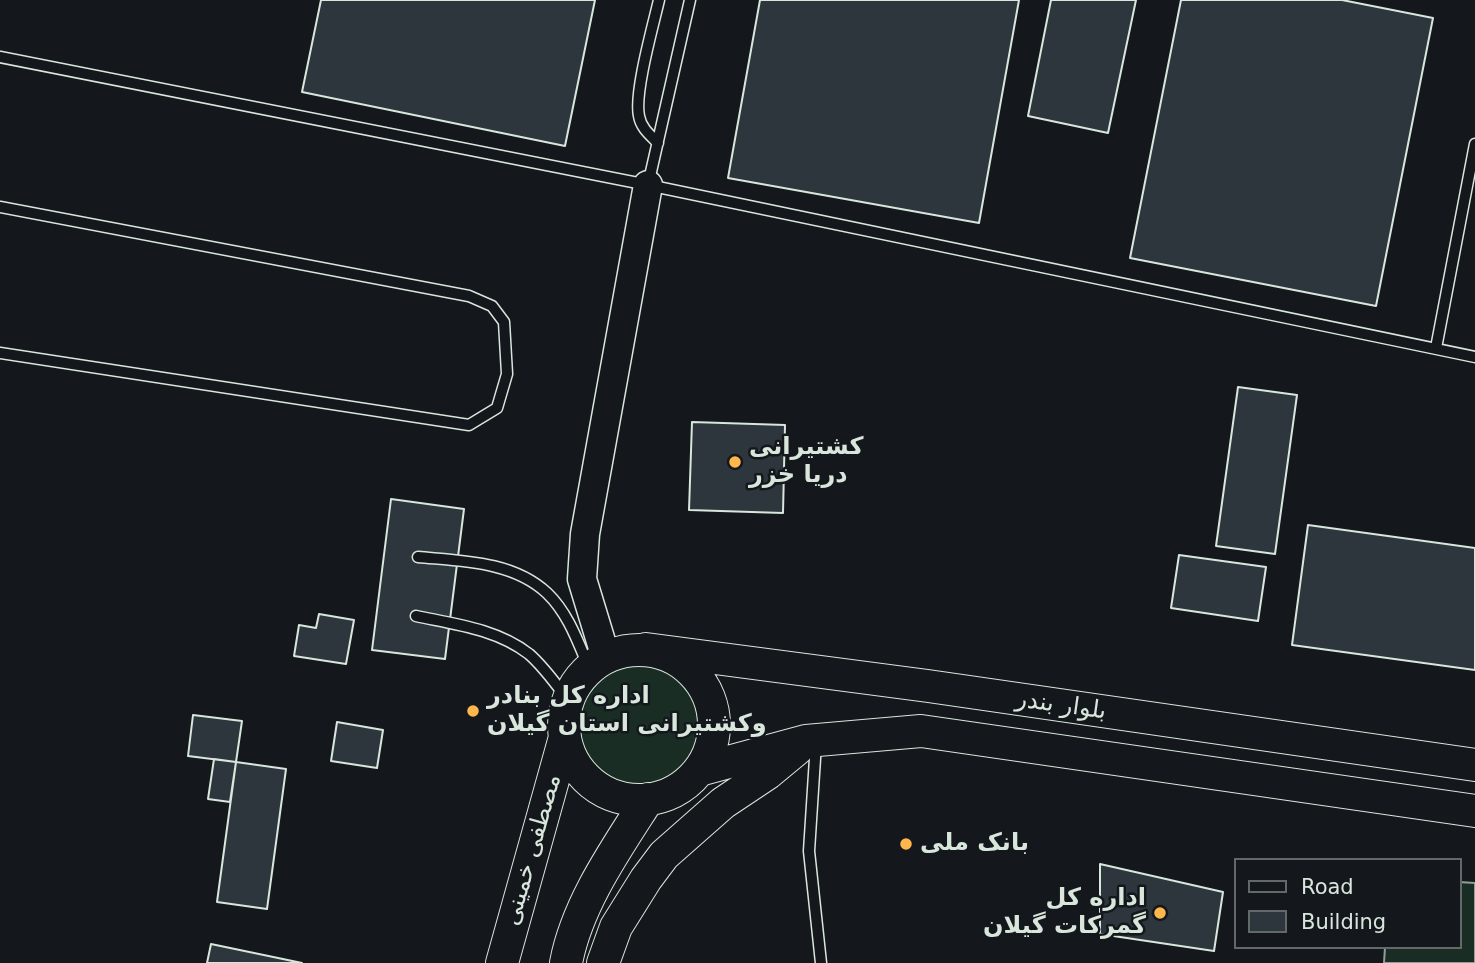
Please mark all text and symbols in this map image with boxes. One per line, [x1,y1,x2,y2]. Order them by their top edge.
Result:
place label: کشتیرانی دریا خزر [749,434,863,490]
marker: کشتیرانی دریا خزر [727,454,743,470]
place label: اداره کل بنادر وکشتیرانی استان گیلان [487,683,767,739]
street label: بلوار بندر [1014,685,1108,727]
marker: اداره کل بنادر وکشتیرانی استان گیلان [465,703,481,719]
street label: مصطفی خمینی [498,771,568,929]
place label: بانک ملی [920,830,1029,858]
marker: بانک ملی [898,836,914,852]
legend [1234,858,1461,949]
text: Road [1301,875,1354,899]
place label: اداره کل گمرکات گیلان [983,885,1146,941]
marker: اداره کل گمرکات گیلان [1152,905,1168,921]
text: Building [1301,910,1386,934]

